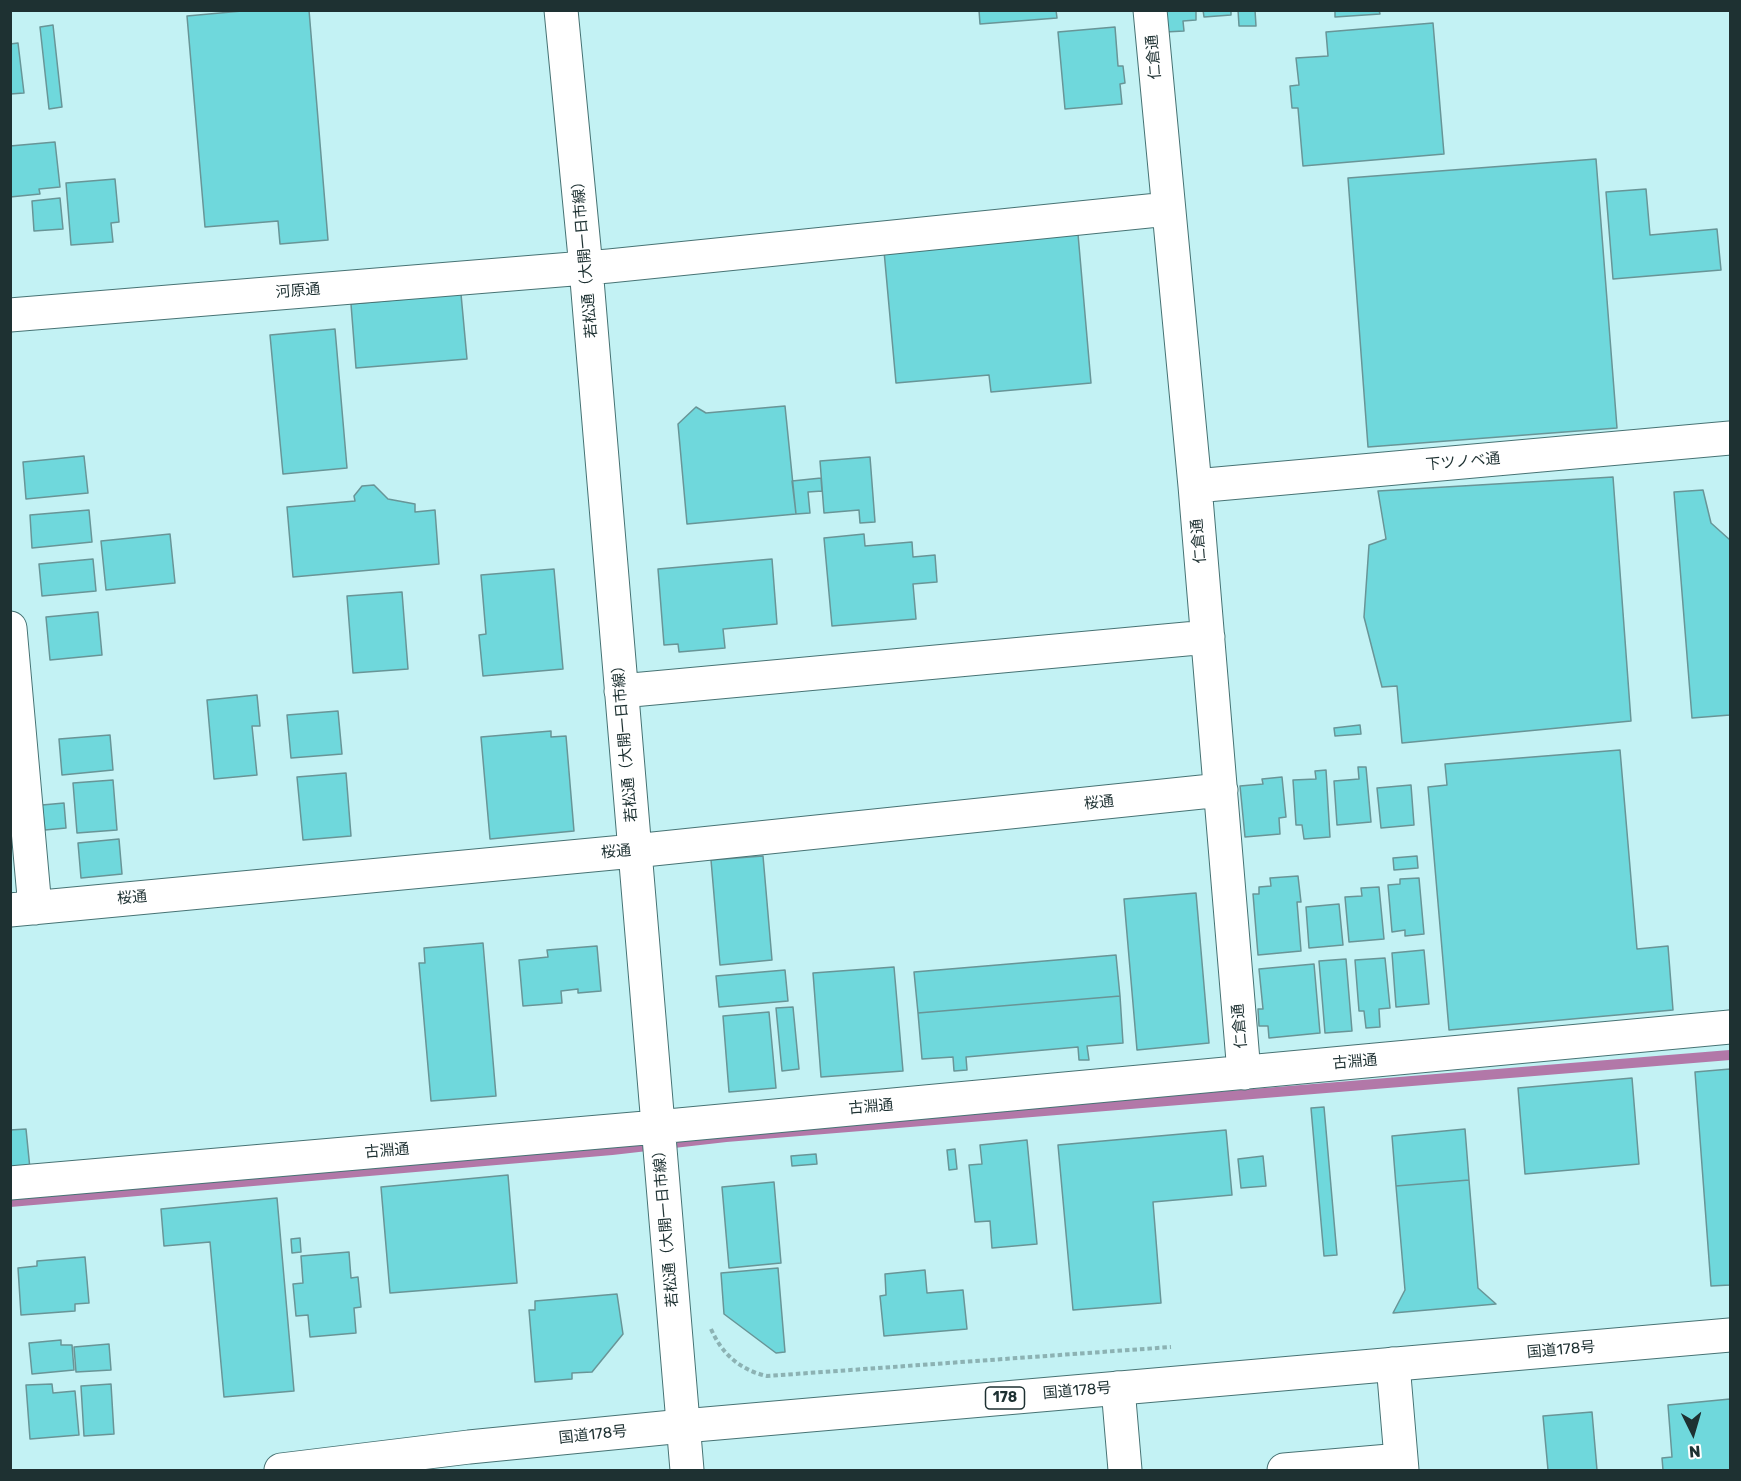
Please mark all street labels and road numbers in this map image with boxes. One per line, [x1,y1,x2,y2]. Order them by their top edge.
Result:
street label: 仁倉通 [1143,34,1165,80]
street label: 若松通（大開一日市線） [569,173,601,339]
street label: 河原通 [275,280,321,302]
street label: 下ツノベ通 [1425,450,1501,474]
street label: 仁倉通 [1188,518,1210,564]
street label: 若松通（大開一日市線） [609,657,641,823]
street label: 桜通 [1083,792,1115,814]
street label: 桜通 [600,842,632,862]
street label: 桜通 [116,888,148,908]
street label: 仁倉通 [1229,1003,1251,1049]
street label: 古淵通 [1332,1051,1378,1073]
street label: 古淵通 [848,1096,894,1118]
street label: 古淵通 [364,1140,410,1162]
street label: 若松通（大開一日市線） [650,1142,682,1308]
street label: 国道178号 [1526,1338,1596,1362]
street label: 国道178号 [1042,1379,1112,1403]
road number: 178 [986,1387,1024,1409]
street label: 国道178号 [558,1422,628,1448]

